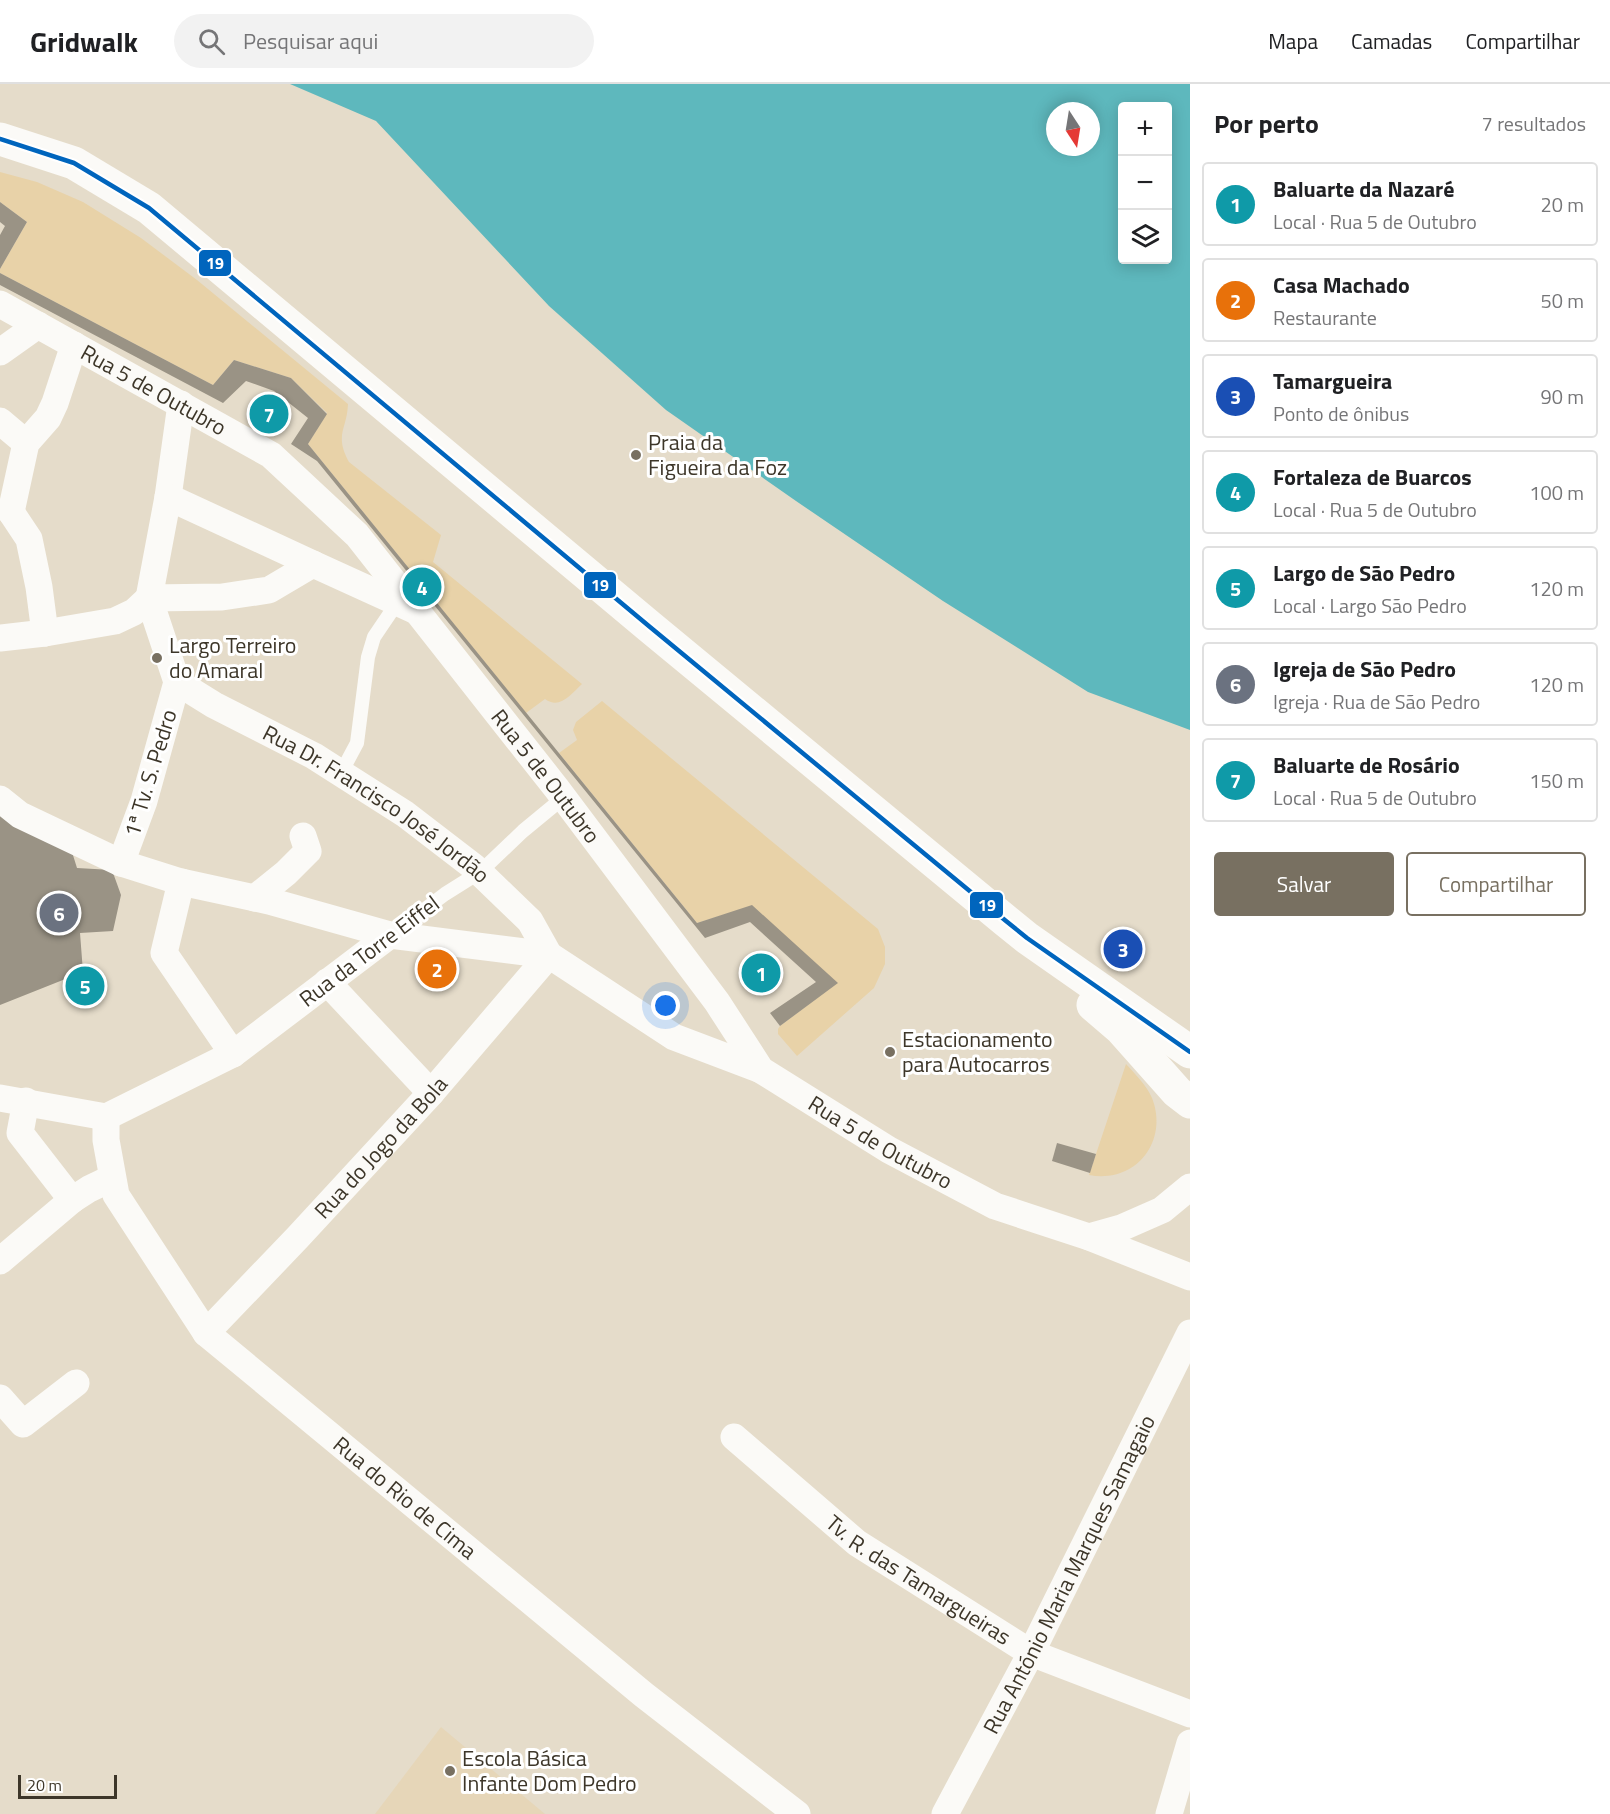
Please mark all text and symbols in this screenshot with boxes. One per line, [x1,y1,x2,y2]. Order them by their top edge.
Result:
search box [174,14,594,68]
text: Gridwalk [30,20,138,63]
text: Pesquisar aqui [243,24,378,58]
icon: search [195,25,228,58]
text: Mapa [1268,25,1318,57]
text: Camadas [1351,25,1432,57]
text: Compartilhar [1465,25,1580,57]
north arrow [1046,102,1100,156]
map controls [1118,102,1172,264]
button: + [1118,102,1172,156]
text: Por perto [1214,104,1319,143]
text: 7 resultados [1482,108,1586,139]
button: − [1118,156,1172,210]
text: Baluarte da Nazaré [1273,172,1455,206]
text: 1 [1230,189,1241,220]
text: 20 m [1540,189,1584,220]
text: Local · Rua 5 de Outubro [1273,206,1477,237]
button: layers [1118,210,1172,264]
line badge: 19 [198,249,232,277]
text: 19 [206,251,224,275]
text: Casa Machado [1273,268,1410,302]
text: 2 [1230,285,1241,316]
text: 50 m [1540,285,1584,316]
text: Restaurante [1273,302,1377,333]
street label: Rua 5 de Outubro [75,335,233,444]
text: Tamargueira [1273,364,1392,398]
text: 3 [1230,381,1241,412]
text: 90 m [1540,381,1584,412]
pin: 7 [250,392,288,436]
text: Ponto de ônibus [1273,398,1409,429]
place label: Praia da Figueira da Foz [648,425,787,484]
marker: Praia da Figueira da Foz [629,448,643,462]
text: Fortaleza de Buarcos [1273,460,1472,494]
text: 4 [1230,477,1241,508]
text: 100 m [1529,477,1584,508]
text: Local · Rua 5 de Outubro [1273,494,1477,525]
text: Largo de São Pedro [1273,556,1455,590]
pin: 4 [402,564,442,610]
line badge: 19 [583,571,617,599]
text: 19 [591,573,609,597]
text: 5 [1230,573,1241,604]
text: 120 m [1529,573,1584,604]
text: Local · Largo São Pedro [1273,590,1467,621]
place label: Largo Terreiro do Amaral [169,628,296,687]
marker: Largo Terreiro do Amaral [150,651,164,665]
text: Igreja de São Pedro [1273,652,1456,686]
text: 6 [1230,669,1241,700]
text: 120 m [1529,669,1584,700]
text: Igreja · Rua de São Pedro [1273,686,1480,717]
street label: Rua 5 de Outubro [483,701,609,850]
street label: 1ª Tv. S. Pedro [115,705,185,841]
street label: Rua Dr. Francisco José Jordão [257,716,498,891]
text: Baluarte de Rosário [1273,748,1460,782]
text: 7 [1230,765,1241,796]
text: 150 m [1529,765,1584,796]
text: Local · Rua 5 de Outubro [1273,782,1477,813]
button: Salvar [1214,852,1394,916]
button: Compartilhar [1406,852,1586,916]
street label: Rua da Torre Eiffel [292,887,446,1015]
pin: 6 [40,890,78,936]
line badge: 19 [969,891,1004,919]
text: 19 [978,893,996,917]
pin: 3 [1104,926,1142,972]
pin: 2 [418,946,456,992]
pin: 1 [742,950,780,996]
pin: 5 [66,964,104,1008]
your location [651,991,680,1020]
place label: Estacionamento para Autocarros [902,1022,1053,1081]
marker: Estacionamento para Autocarros [883,1045,897,1059]
street label: Rua do Jogo da Bola [306,1068,456,1226]
street label: Rua 5 de Outubro [802,1087,959,1198]
street label: Rua António Maria Marques Samagaio [974,1409,1164,1740]
street label: Rua do Rio de Cima [326,1428,485,1567]
street label: Tv. R. das Tamargueiras [818,1506,1018,1653]
place label: Escola Básica Infante Dom Pedro [462,1741,637,1800]
marker: Escola Básica Infante Dom Pedro [443,1764,457,1778]
scale bar [18,1772,117,1800]
text: 20 m [27,1773,62,1797]

